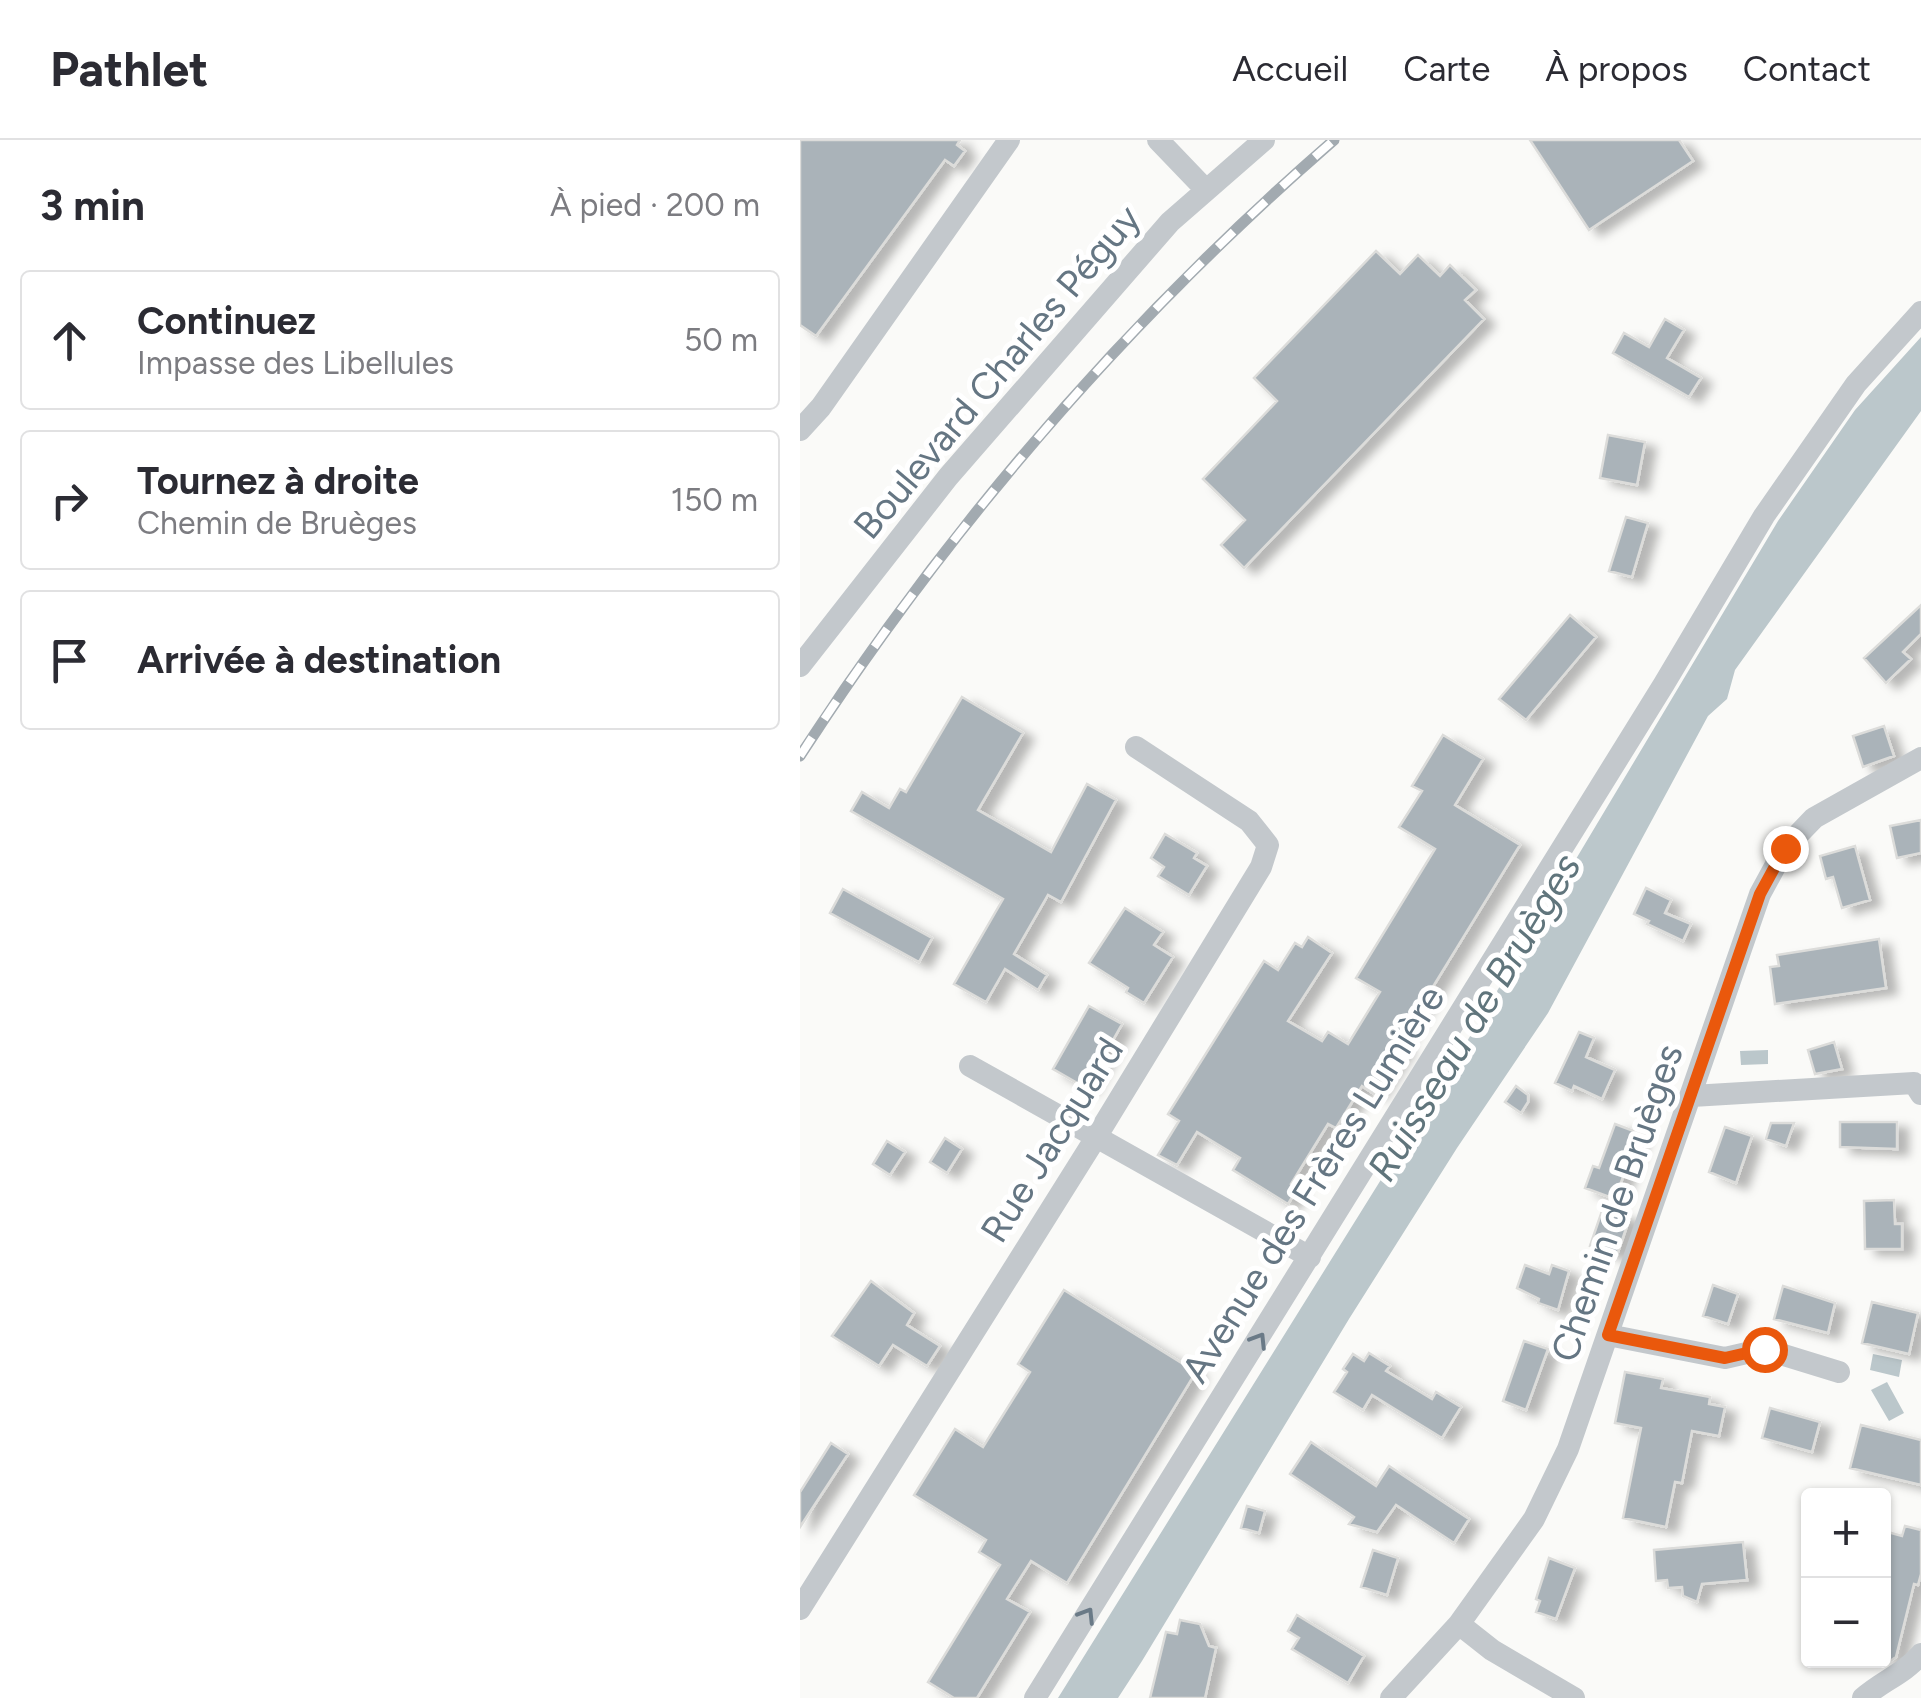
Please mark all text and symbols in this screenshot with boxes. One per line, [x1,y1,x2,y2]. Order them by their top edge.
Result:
text: Pathlet [50,40,208,98]
text: Accueil [1232,48,1348,90]
text: Carte [1403,48,1490,90]
text: À propos [1545,48,1688,90]
text: Contact [1743,48,1871,90]
text: 3 min [40,180,145,231]
text: À pied · 200 m [550,186,760,224]
street label: Boulevard Charles Péguy [844,196,1150,548]
text: Continuez [137,298,316,344]
icon: ahead [42,313,97,368]
text: 50 m [684,321,758,359]
text: Impasse des Libellules [137,344,454,382]
text: Tournez à droite [137,458,419,504]
icon: right [42,473,97,528]
text: 150 m [671,481,758,519]
text: Chemin de Bruèges [137,504,417,542]
icon: arrive [42,633,97,688]
text: Arrivée à destination [137,637,501,683]
route end [1763,826,1809,872]
water label: Ruisseau de Bruèges [1357,844,1591,1189]
street label: Avenue des Frères Lumière [1172,977,1454,1391]
street label: Rue Jacquard [971,1029,1133,1251]
street label: Chemin de Bruèges [1541,1038,1693,1368]
route start [1742,1327,1788,1373]
one-way arrow [1247,1332,1266,1350]
map controls [1801,1488,1891,1668]
button: + [1801,1488,1891,1578]
button: − [1801,1578,1891,1668]
one-way arrow [1075,1608,1094,1626]

